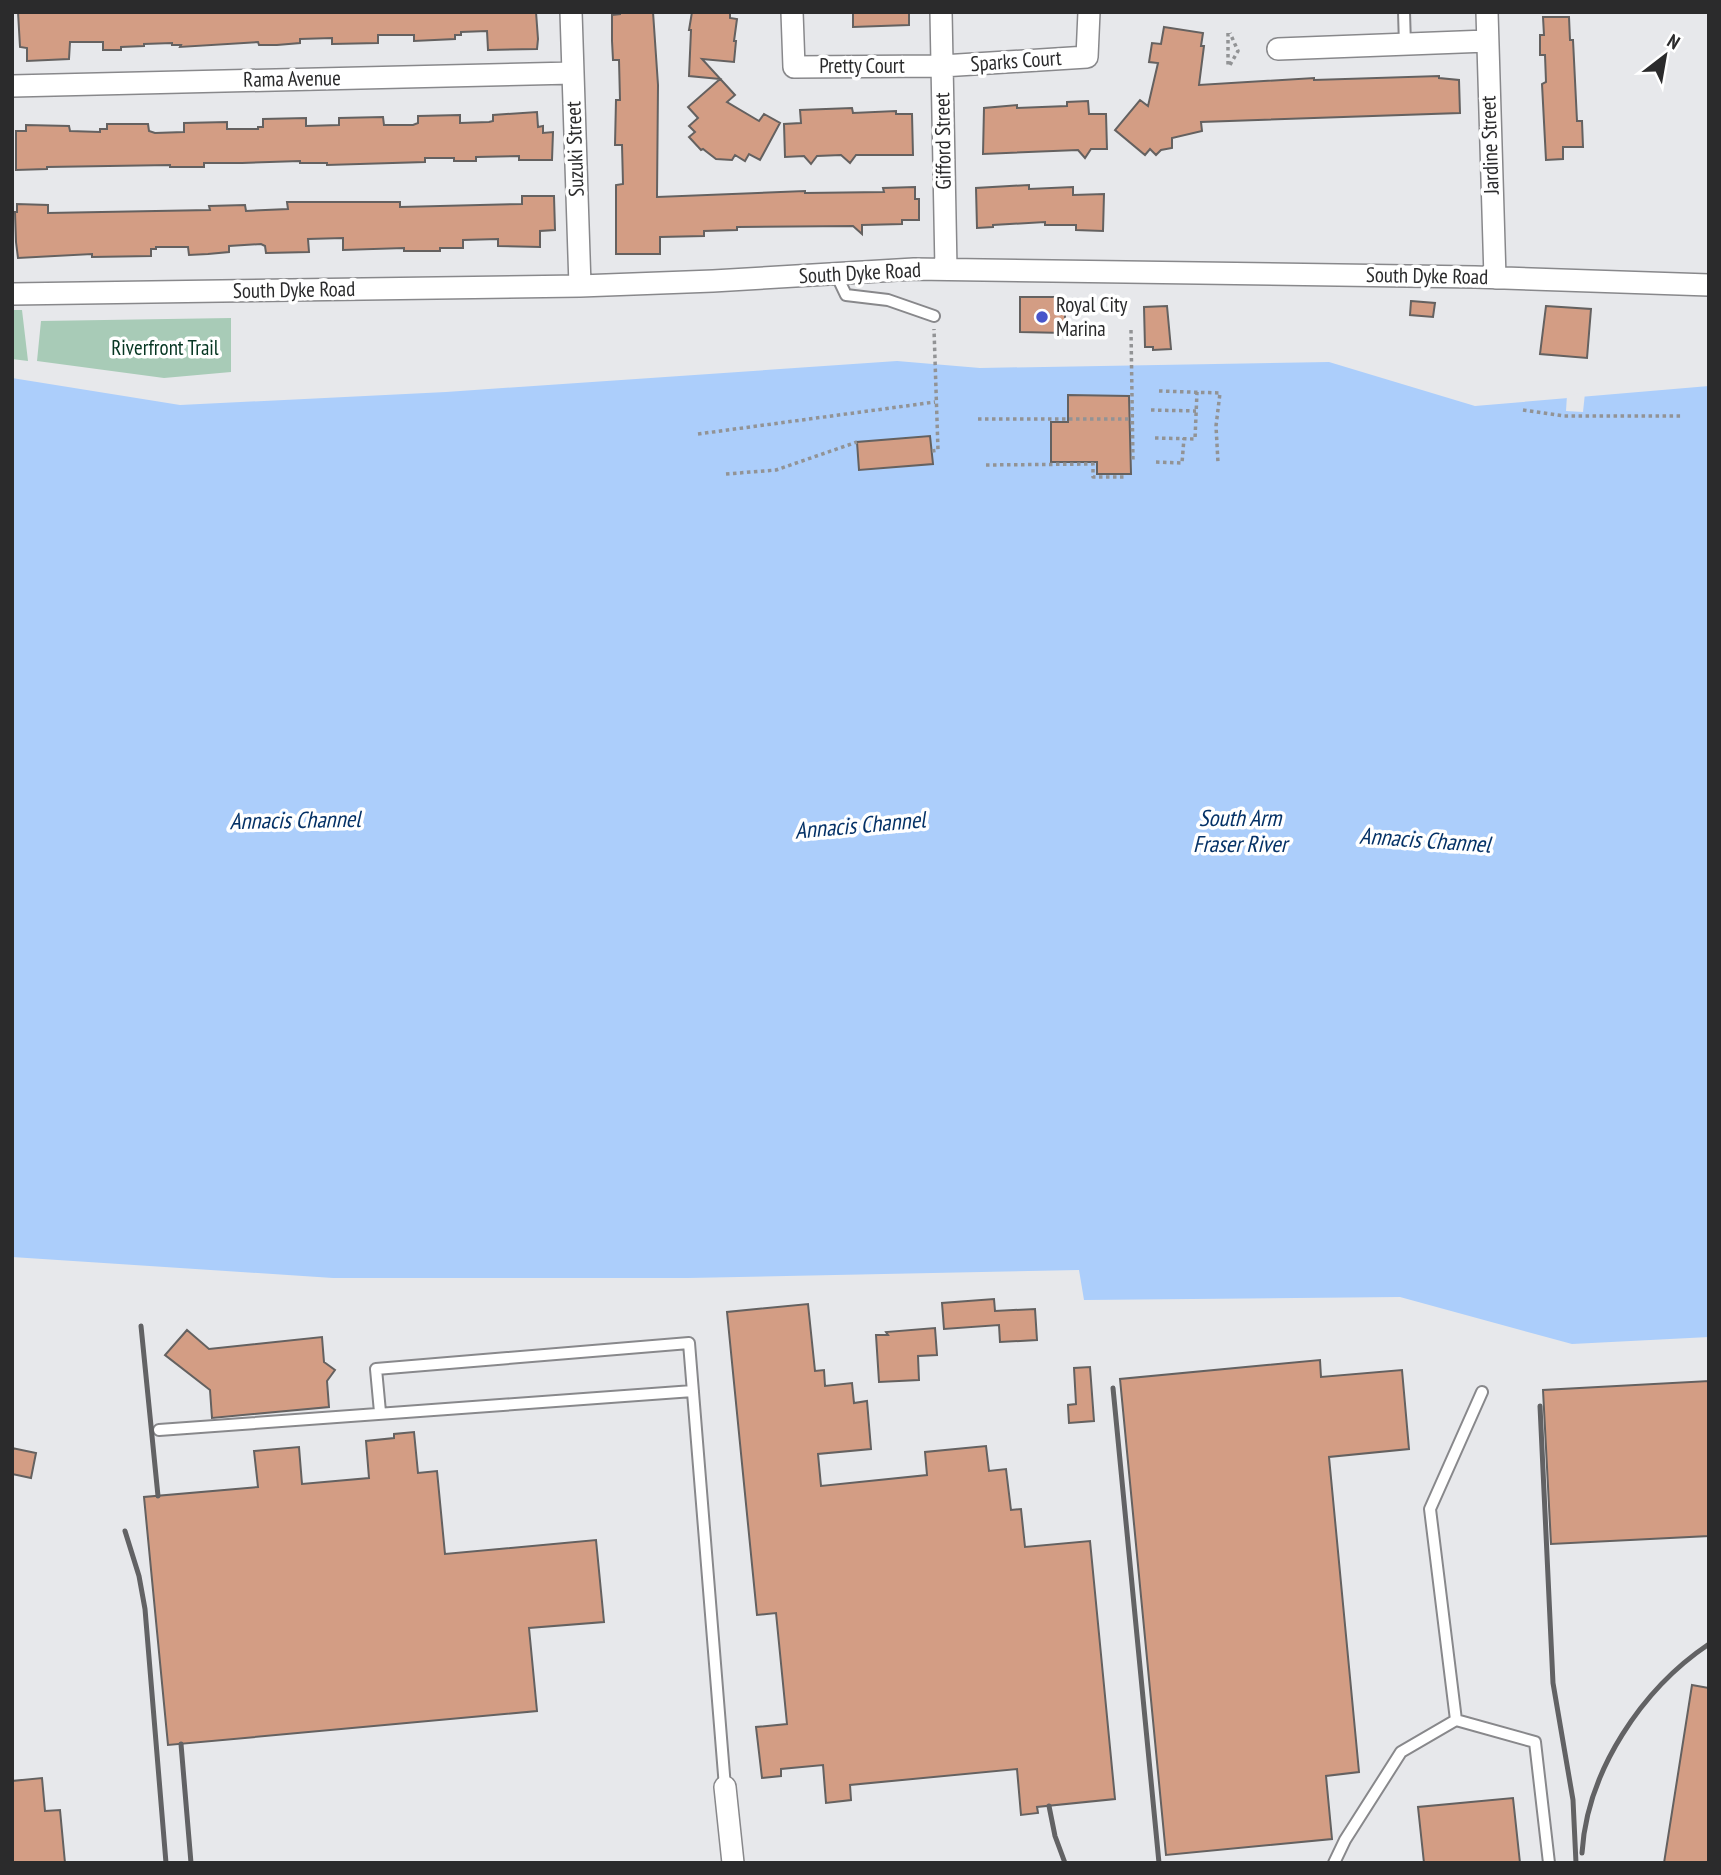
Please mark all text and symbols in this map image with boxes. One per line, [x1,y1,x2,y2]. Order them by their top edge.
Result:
north arrow [1630,21,1700,91]
text: N [1663,28,1684,54]
street label: Sparks Court [970,44,1063,77]
street label: Pretty Court [819,52,905,79]
street label: Rama Avenue [243,64,341,93]
street label: Gifford Street [928,92,957,190]
street label: Jardine Street [1474,95,1505,196]
street label: Suzuki Street [559,101,590,197]
street label: South Dyke Road [798,256,922,289]
street label: South Dyke Road [1366,261,1488,290]
street label: South Dyke Road [233,275,355,304]
place label: Royal City Marina [1056,291,1128,342]
marker: Royal City Marina [1034,309,1050,325]
park label: Riverfront Trail [111,334,219,361]
water label: South Arm Fraser River [1193,803,1291,858]
water label: Annacis Channel [229,804,363,835]
water label: Annacis Channel [793,804,929,845]
water label: Annacis Channel [1359,820,1494,859]

